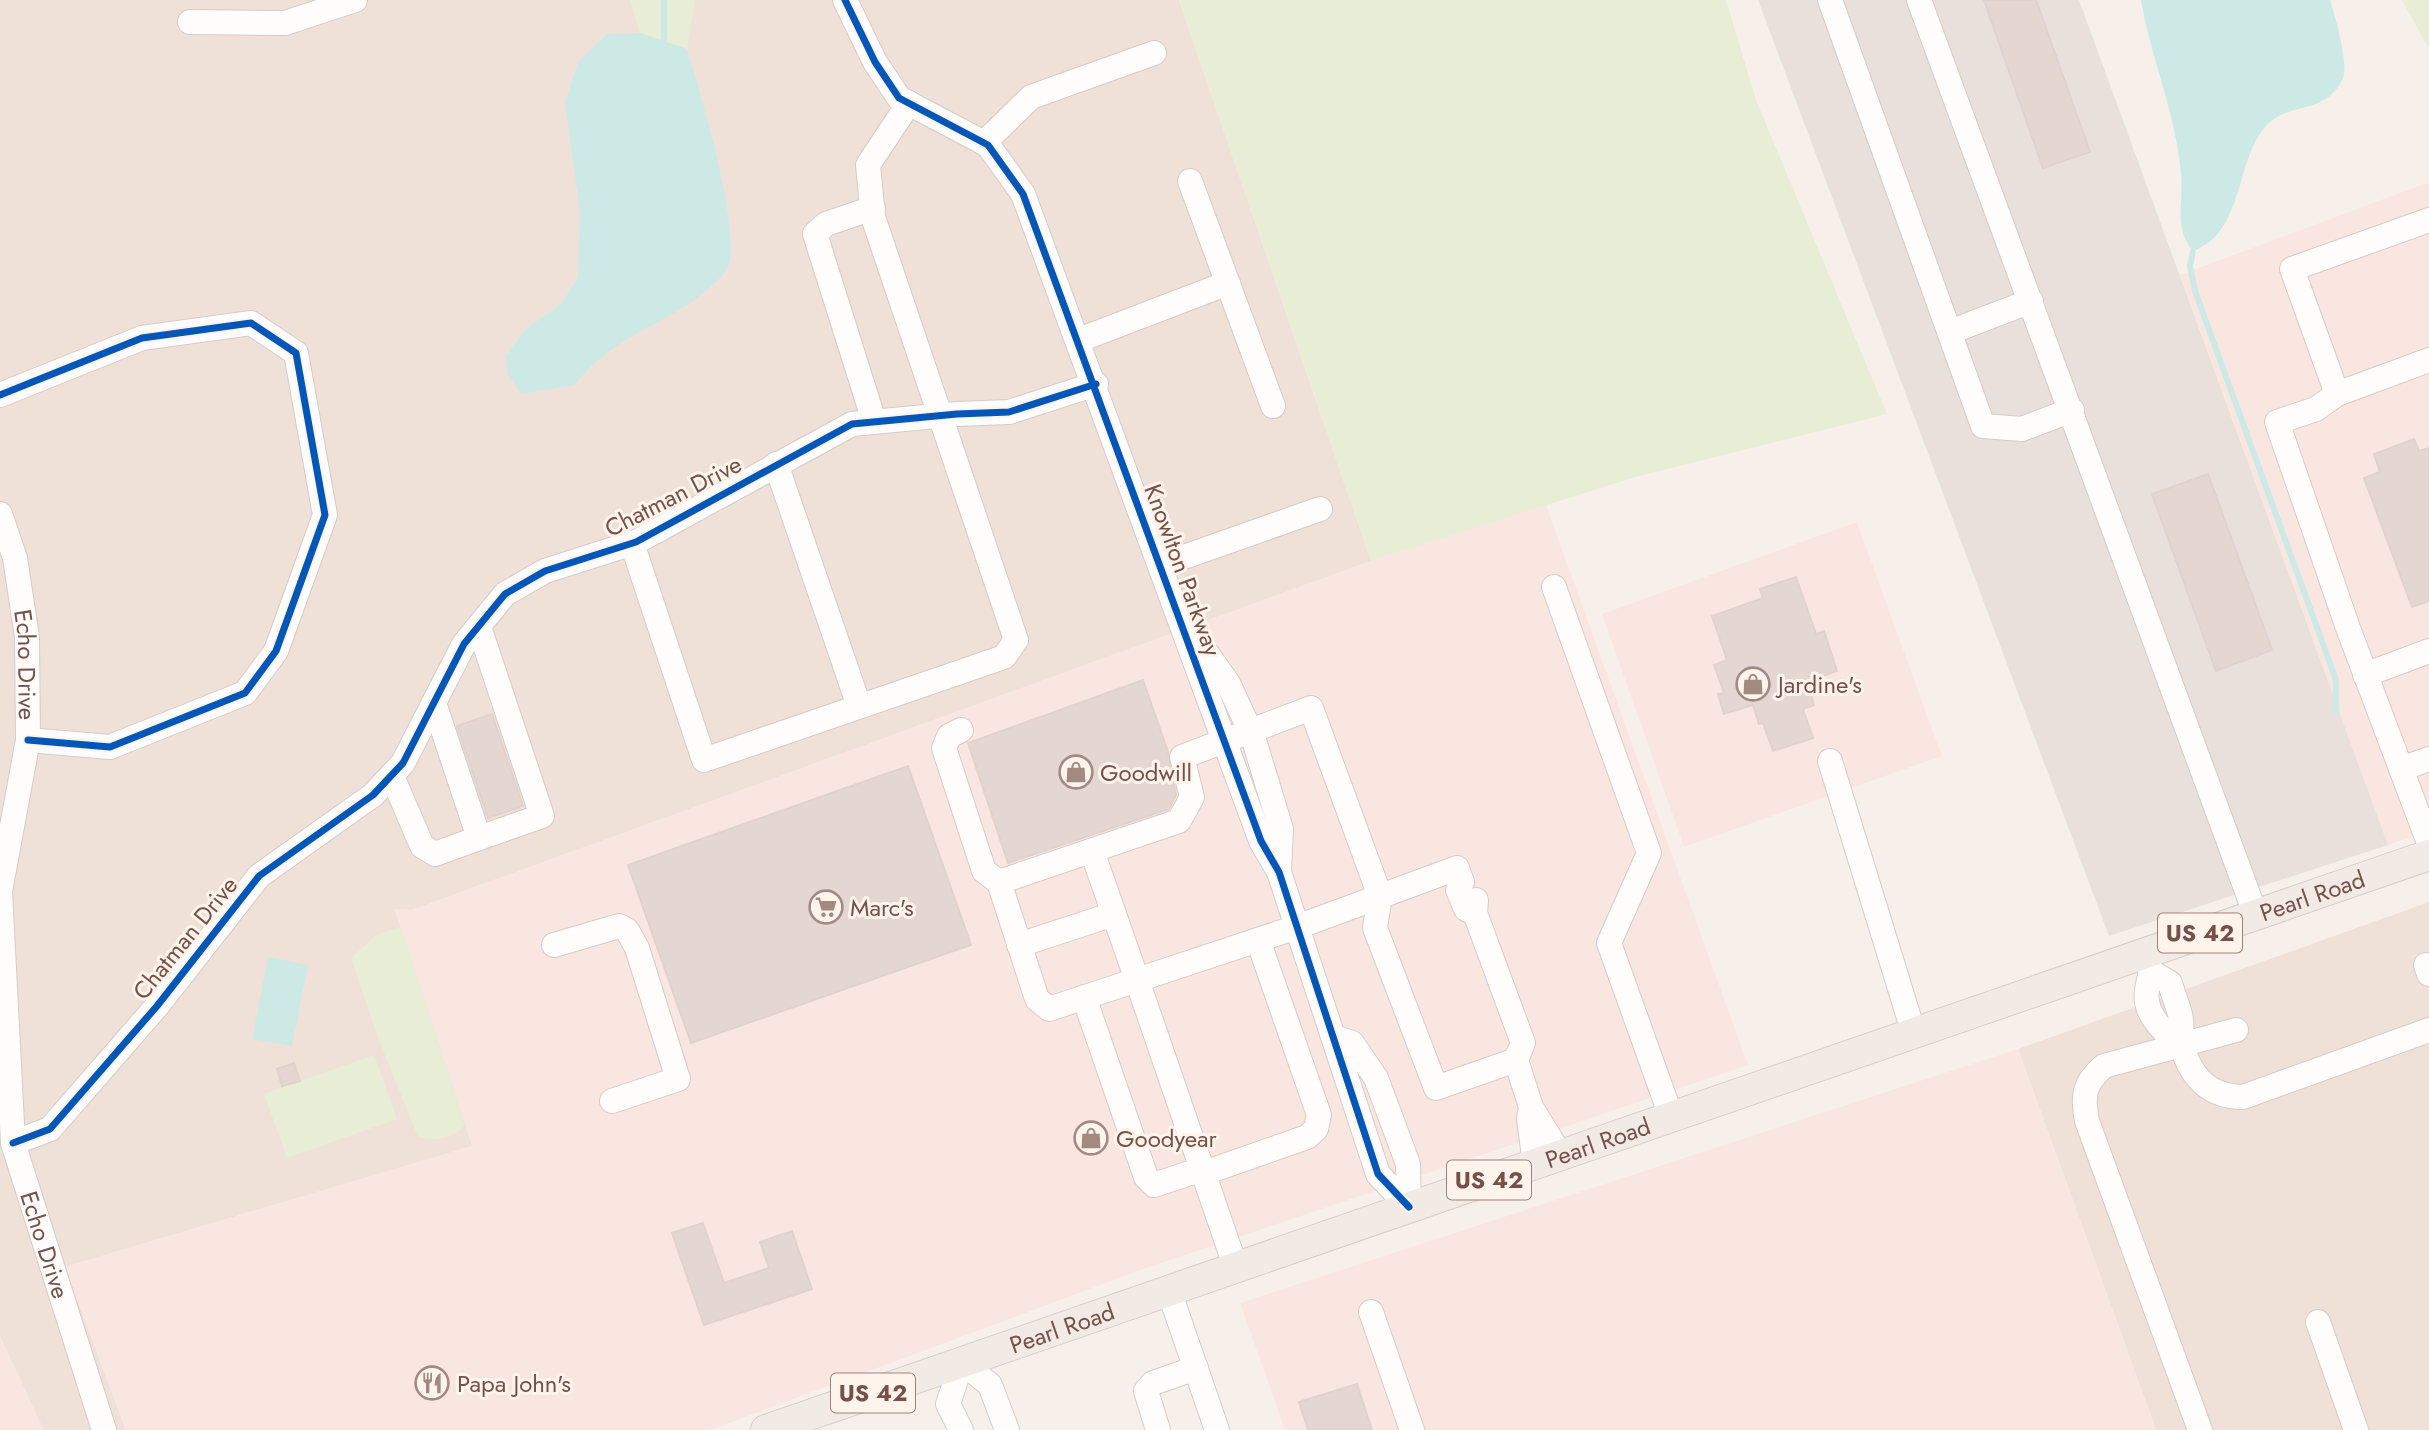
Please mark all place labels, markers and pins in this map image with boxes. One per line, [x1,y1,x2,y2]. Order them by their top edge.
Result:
shop icon: Jardine's [1734,665,1772,703]
place label: Jardine's [1775,667,1862,702]
shop icon: Goodwill [1057,753,1095,791]
place label: Goodwill [1100,755,1192,790]
supermarket icon: Marc's [807,888,845,926]
place label: Marc's [850,890,914,925]
shop icon: Goodyear [1072,1119,1110,1157]
place label: Goodyear [1116,1121,1218,1156]
restaurant icon: Papa John's [413,1364,451,1402]
place label: Papa John's [457,1366,571,1401]

